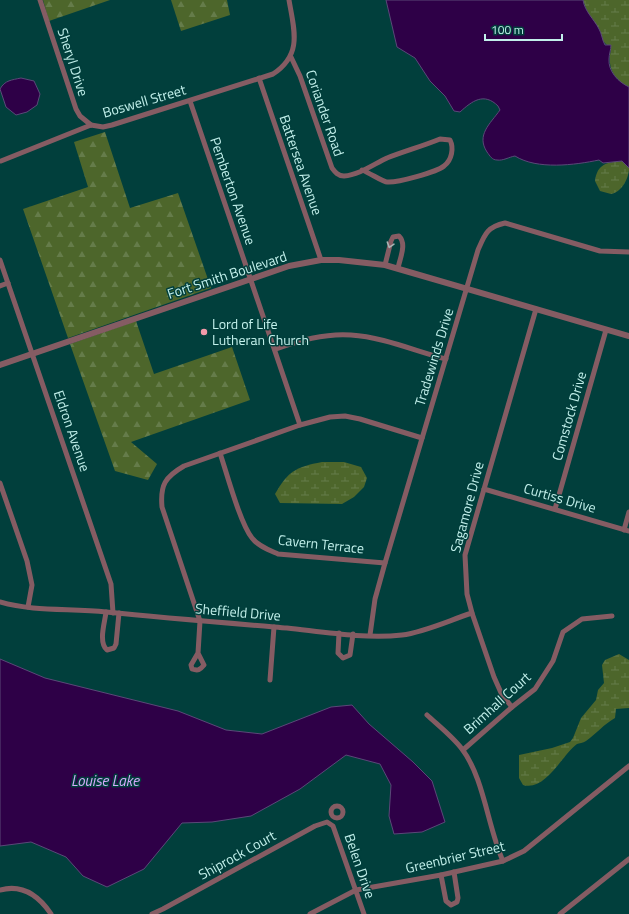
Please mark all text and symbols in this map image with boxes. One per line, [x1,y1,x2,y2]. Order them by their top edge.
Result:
scale bar [485,16,562,42]
text: 100 m [491,20,524,39]
street label: Sheryl Drive [53,25,94,99]
street label: Coriander Road [301,67,350,159]
street label: Boswell Street [100,79,188,122]
street label: Battersea Avenue [274,112,328,218]
street label: Pemberton Avenue [205,134,262,248]
one-way arrow [387,241,395,248]
street label: Fort Smith Boulevard [164,245,289,304]
street label: Tradewinds Drive [409,305,458,408]
place label: Lord of Life Lutheran Church [212,313,309,350]
marker: Lord of Life Lutheran Church [199,327,209,337]
street label: Comstock Drive [546,369,591,463]
street label: Eldron Avenue [49,387,96,474]
street label: Sagamore Drive [444,459,489,555]
street label: Curtiss Drive [521,477,599,518]
street label: Cavern Terrace [277,529,365,558]
street label: Sheffield Drive [194,597,282,626]
street label: Brimhall Court [458,667,535,739]
water label: Louise Lake [71,769,140,792]
street label: Shiprock Court [194,825,279,884]
street label: Belen Drive [340,831,381,901]
street label: Greenbrier Street [403,835,507,878]

